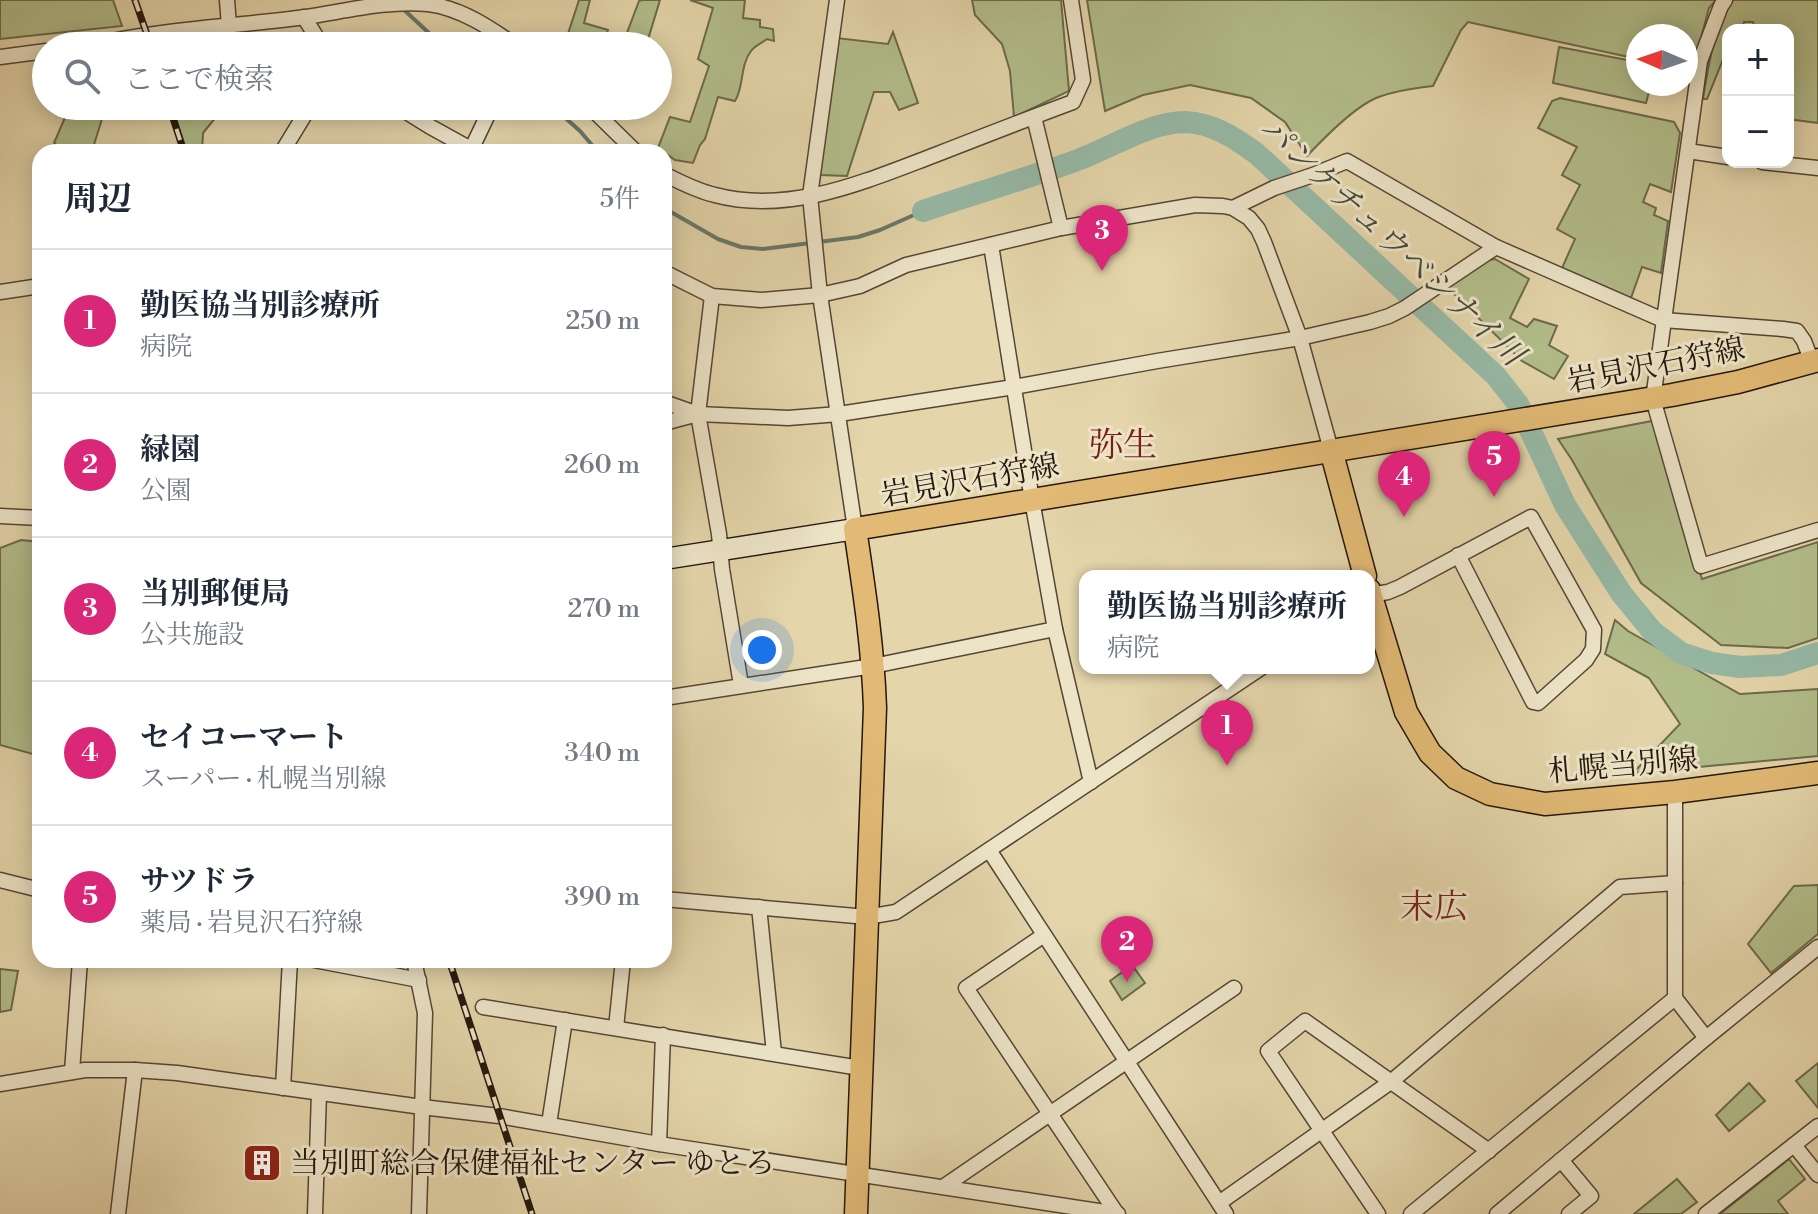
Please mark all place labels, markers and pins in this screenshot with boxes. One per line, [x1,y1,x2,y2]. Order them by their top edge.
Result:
pin: 3 [1076,205,1128,271]
pin: 5 [1468,431,1520,497]
pin: 4 [1378,451,1430,517]
pin: 1 [1201,700,1253,766]
pin: 2 [1101,916,1153,982]
building icon: 当別町総合保健福祉センター ゆとろ [241,1142,283,1184]
place label: 当別町総合保健福祉センター ゆとろ [290,1145,775,1183]

